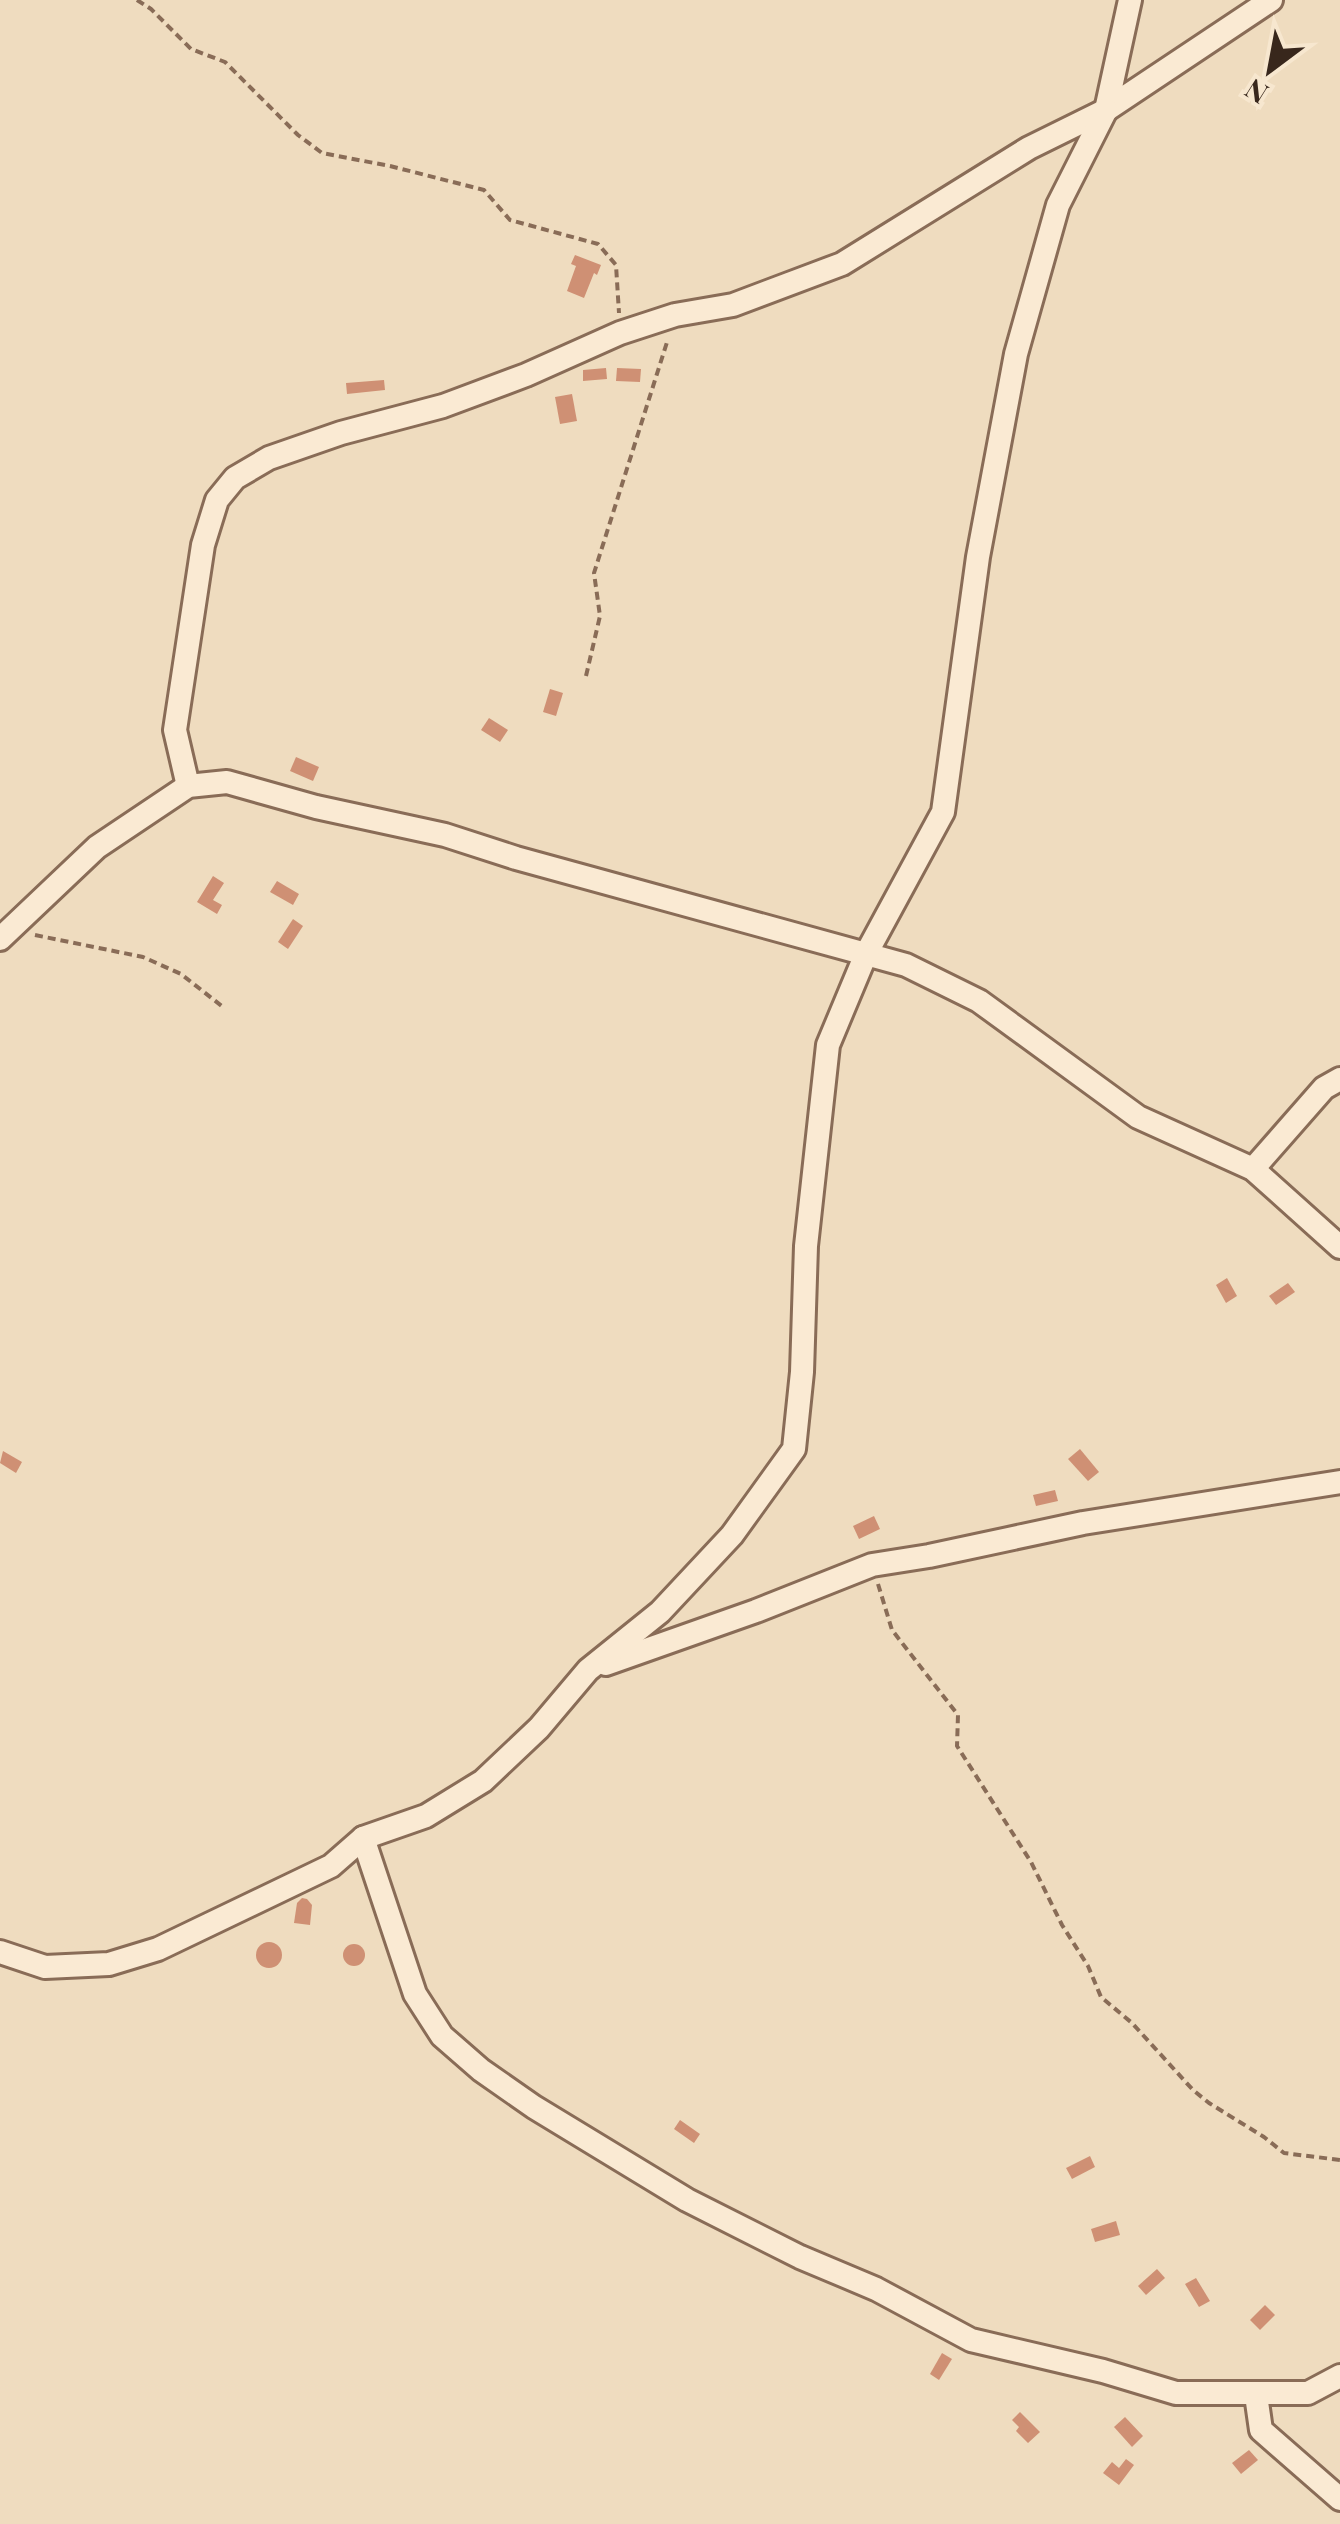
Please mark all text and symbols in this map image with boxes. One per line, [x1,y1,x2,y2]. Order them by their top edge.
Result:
north arrow [1220,20,1320,120]
text: N [1238,71,1274,114]

